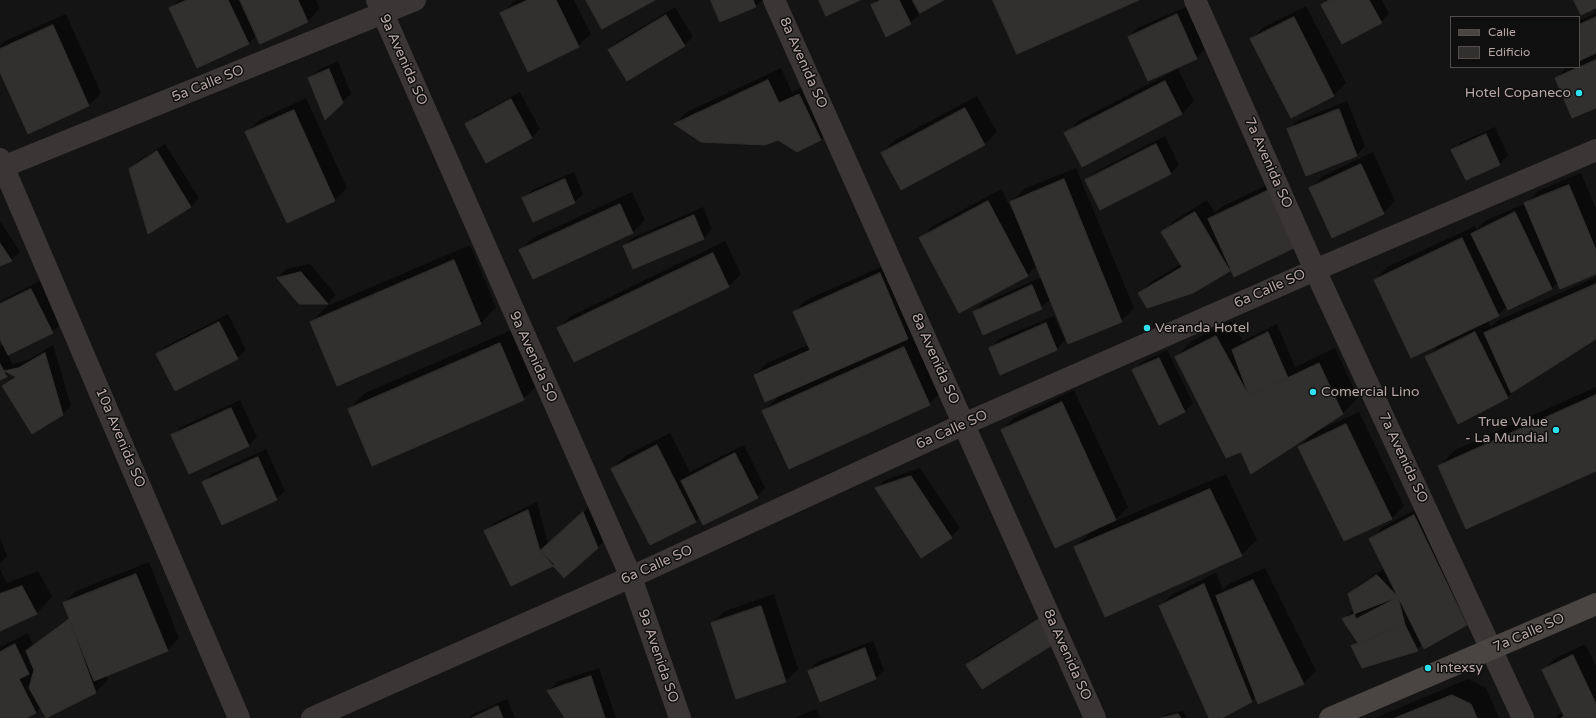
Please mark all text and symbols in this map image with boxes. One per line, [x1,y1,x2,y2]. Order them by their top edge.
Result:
street label: 9a Avenida SO [375,12,431,108]
street label: 8a Avenida SO [775,15,831,111]
legend [1450,16,1580,68]
text: Calle [1488,25,1516,39]
text: Edificio [1488,45,1530,59]
street label: 5a Calle SO [169,62,247,106]
place label: Hotel Copaneco [1465,85,1571,101]
marker: Hotel Copaneco [1574,88,1584,98]
street label: 7a Avenida SO [1240,115,1296,211]
street label: 6a Calle SO [1232,266,1308,312]
street label: 9a Avenida SO [505,309,561,405]
street label: 8a Avenida SO [907,311,963,407]
place label: Veranda Hotel [1155,320,1249,336]
marker: Veranda Hotel [1142,323,1152,333]
place label: Comercial Lino [1321,384,1419,400]
street label: 10a Avenida SO [91,386,149,490]
marker: Comercial Lino [1308,387,1318,397]
street label: 6a Calle SO [914,407,990,453]
street label: 7a Avenida SO [1375,410,1431,506]
place label: True Value - La Mundial [1465,414,1548,446]
marker: True Value - La Mundial [1551,425,1561,435]
street label: 6a Calle SO [619,542,695,588]
street label: 9a Avenida SO [634,607,682,705]
street label: 8a Avenida SO [1039,607,1095,703]
street label: 7a Calle SO [1491,610,1567,656]
place label: Intexsy [1436,660,1483,676]
marker: Intexsy [1423,663,1433,673]

